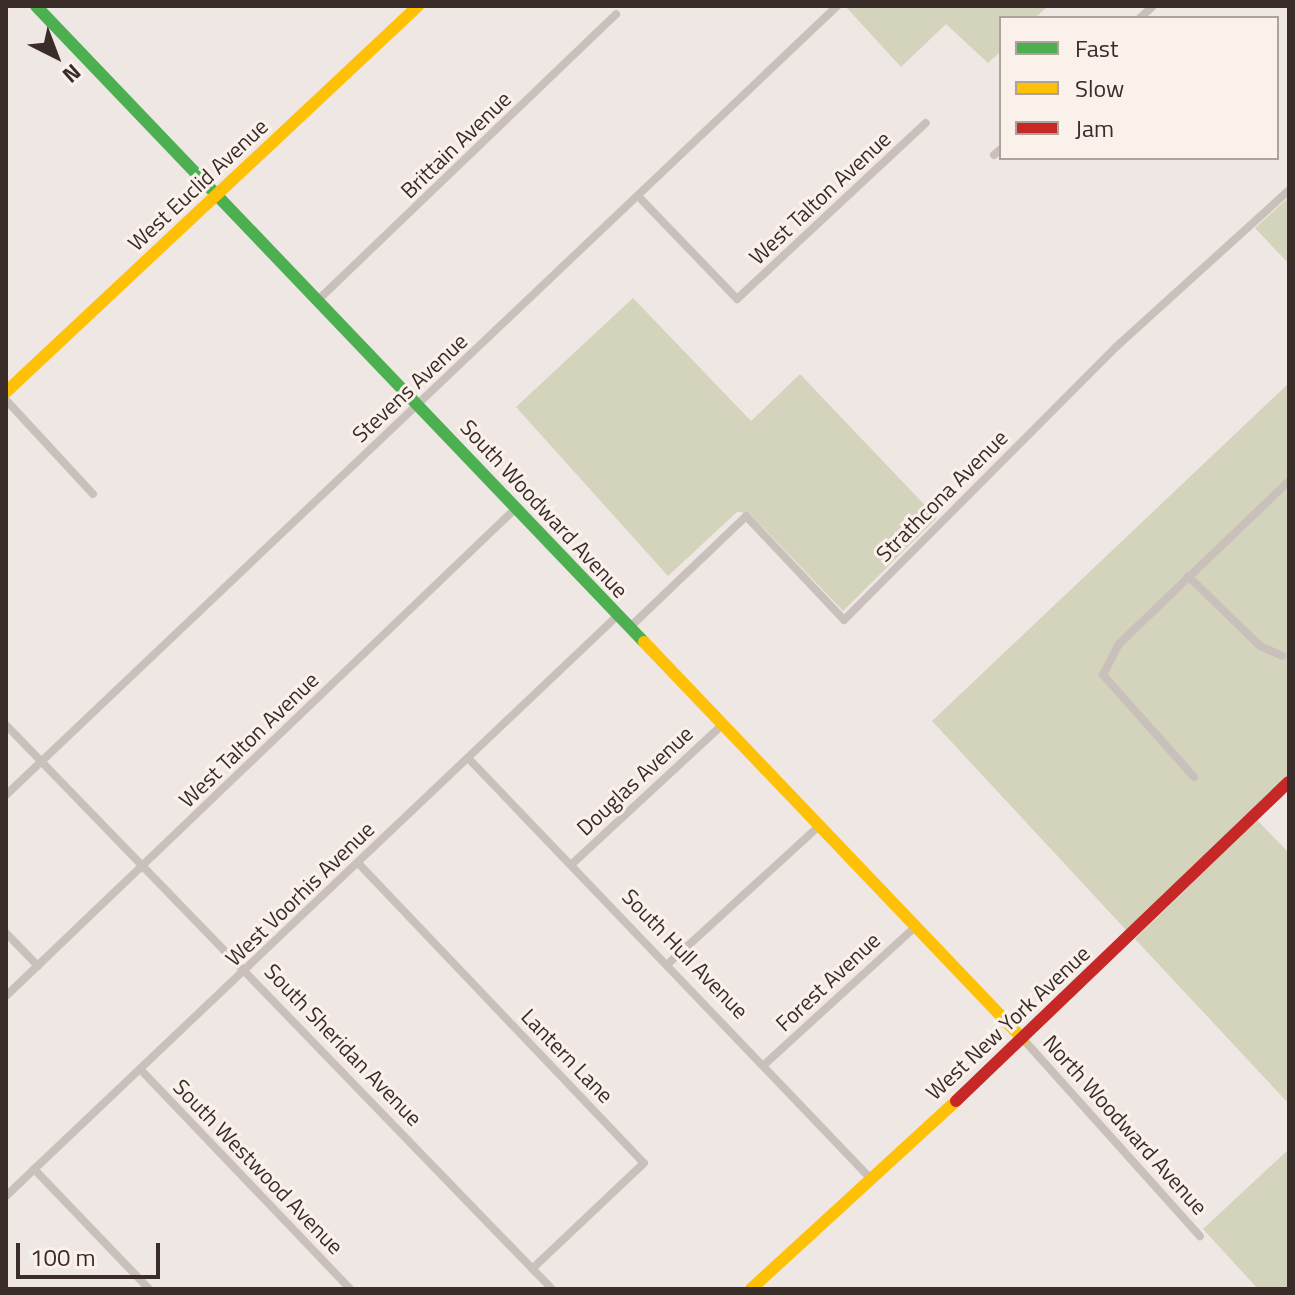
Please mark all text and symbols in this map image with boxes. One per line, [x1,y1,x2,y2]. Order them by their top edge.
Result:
north arrow [16,16,96,96]
legend [999,16,1279,160]
text: Fast [1075,30,1118,66]
text: N [55,56,89,92]
text: Slow [1075,70,1124,106]
street label: Brittain Avenue [395,86,517,204]
text: Jam [1075,110,1114,146]
street label: West Euclid Avenue [123,113,273,257]
street label: West Talton Avenue [744,126,896,270]
street label: Stevens Avenue [347,328,473,448]
street label: South Woodward Avenue [455,414,633,604]
street label: Strathcona Avenue [871,425,1013,567]
street label: West Talton Avenue [174,667,324,813]
street label: Douglas Avenue [572,721,698,841]
street label: West Voorhis Avenue [220,816,380,972]
street label: South Hull Avenue [616,884,754,1024]
street label: Forest Avenue [770,927,886,1037]
street label: West New York Avenue [921,940,1095,1106]
street label: South Sheridan Avenue [259,958,427,1132]
street label: Lantern Lane [516,1003,618,1109]
street label: North Woodward Avenue [1037,1030,1213,1220]
street label: South Westwood Avenue [168,1074,348,1260]
scale bar [20,1227,164,1277]
text: 100 m [30,1239,96,1275]

